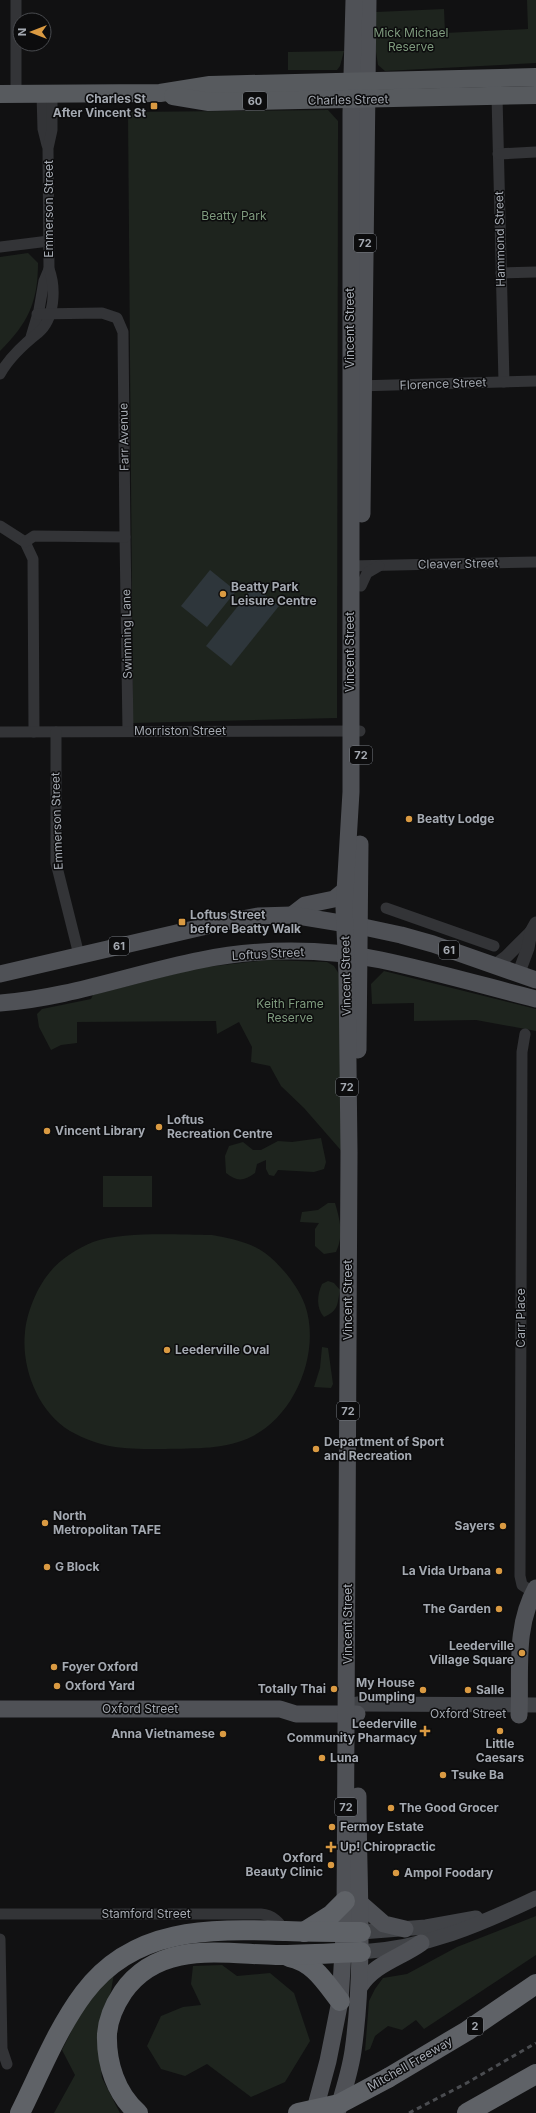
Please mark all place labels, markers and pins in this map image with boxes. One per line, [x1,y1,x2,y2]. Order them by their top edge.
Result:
place label: Charles St After Vincent St [53,91,147,120]
marker: Charles St After Vincent St [149,101,159,111]
place label: Beatty Park Leisure Centre [231,579,317,608]
marker: Beatty Park Leisure Centre [218,589,228,599]
place label: Beatty Lodge [417,811,494,826]
marker: Beatty Lodge [404,814,414,824]
place label: Loftus Street before Beatty Walk [190,907,301,936]
marker: Loftus Street before Beatty Walk [177,917,187,927]
place label: Loftus Recreation Centre [167,1112,273,1141]
marker: Loftus Recreation Centre [154,1122,164,1132]
place label: Vincent Library [55,1123,146,1138]
marker: Vincent Library [42,1126,52,1136]
place label: Leederville Oval [175,1342,269,1357]
marker: Leederville Oval [162,1345,172,1355]
place label: Department of Sport and Recreation [324,1434,445,1463]
marker: Department of Sport and Recreation [311,1444,321,1454]
place label: North Metropolitan TAFE [53,1508,161,1537]
marker: North Metropolitan TAFE [40,1518,50,1528]
place label: Sayers [455,1518,495,1533]
marker: Sayers [498,1521,508,1531]
place label: G Block [55,1559,99,1574]
marker: G Block [42,1562,52,1572]
place label: La Vida Urbana [402,1563,491,1578]
marker: La Vida Urbana [494,1566,504,1576]
place label: The Garden [423,1601,491,1616]
marker: The Garden [494,1604,504,1614]
place label: Leederville Village Square [429,1638,514,1667]
marker: Leederville Village Square [517,1648,527,1658]
place label: Foyer Oxford [62,1659,138,1674]
marker: Foyer Oxford [49,1662,59,1672]
place label: My House Dumpling [356,1675,415,1704]
place label: Oxford Yard [65,1678,135,1693]
marker: Oxford Yard [52,1681,62,1691]
place label: Totally Thai [258,1681,326,1696]
place label: Salle [476,1682,504,1697]
marker: Totally Thai [329,1684,339,1694]
marker: My House Dumpling [418,1685,428,1695]
marker: Salle [463,1685,473,1695]
place label: Leederville Community Pharmacy [287,1716,418,1745]
place label: Anna Vietnamese [111,1726,215,1741]
marker: Leederville Community Pharmacy [420,1726,430,1736]
marker: Little Caesars [495,1726,505,1736]
marker: Anna Vietnamese [218,1729,228,1739]
place label: Little Caesars [476,1736,524,1765]
place label: Luna [330,1750,359,1765]
marker: Luna [317,1753,327,1763]
place label: Tsuke Ba [451,1767,504,1782]
marker: Tsuke Ba [438,1770,448,1780]
place label: The Good Grocer [399,1800,499,1815]
marker: The Good Grocer [386,1803,396,1813]
place label: Fermoy Estate [340,1819,424,1834]
marker: Fermoy Estate [327,1822,337,1832]
place label: Up! Chiropractic [340,1839,436,1854]
marker: Up! Chiropractic [325,1841,337,1853]
place label: Oxford Beauty Clinic [245,1850,323,1879]
marker: Oxford Beauty Clinic [326,1860,336,1870]
place label: Ampol Foodary [404,1865,494,1880]
marker: Ampol Foodary [391,1868,401,1878]

